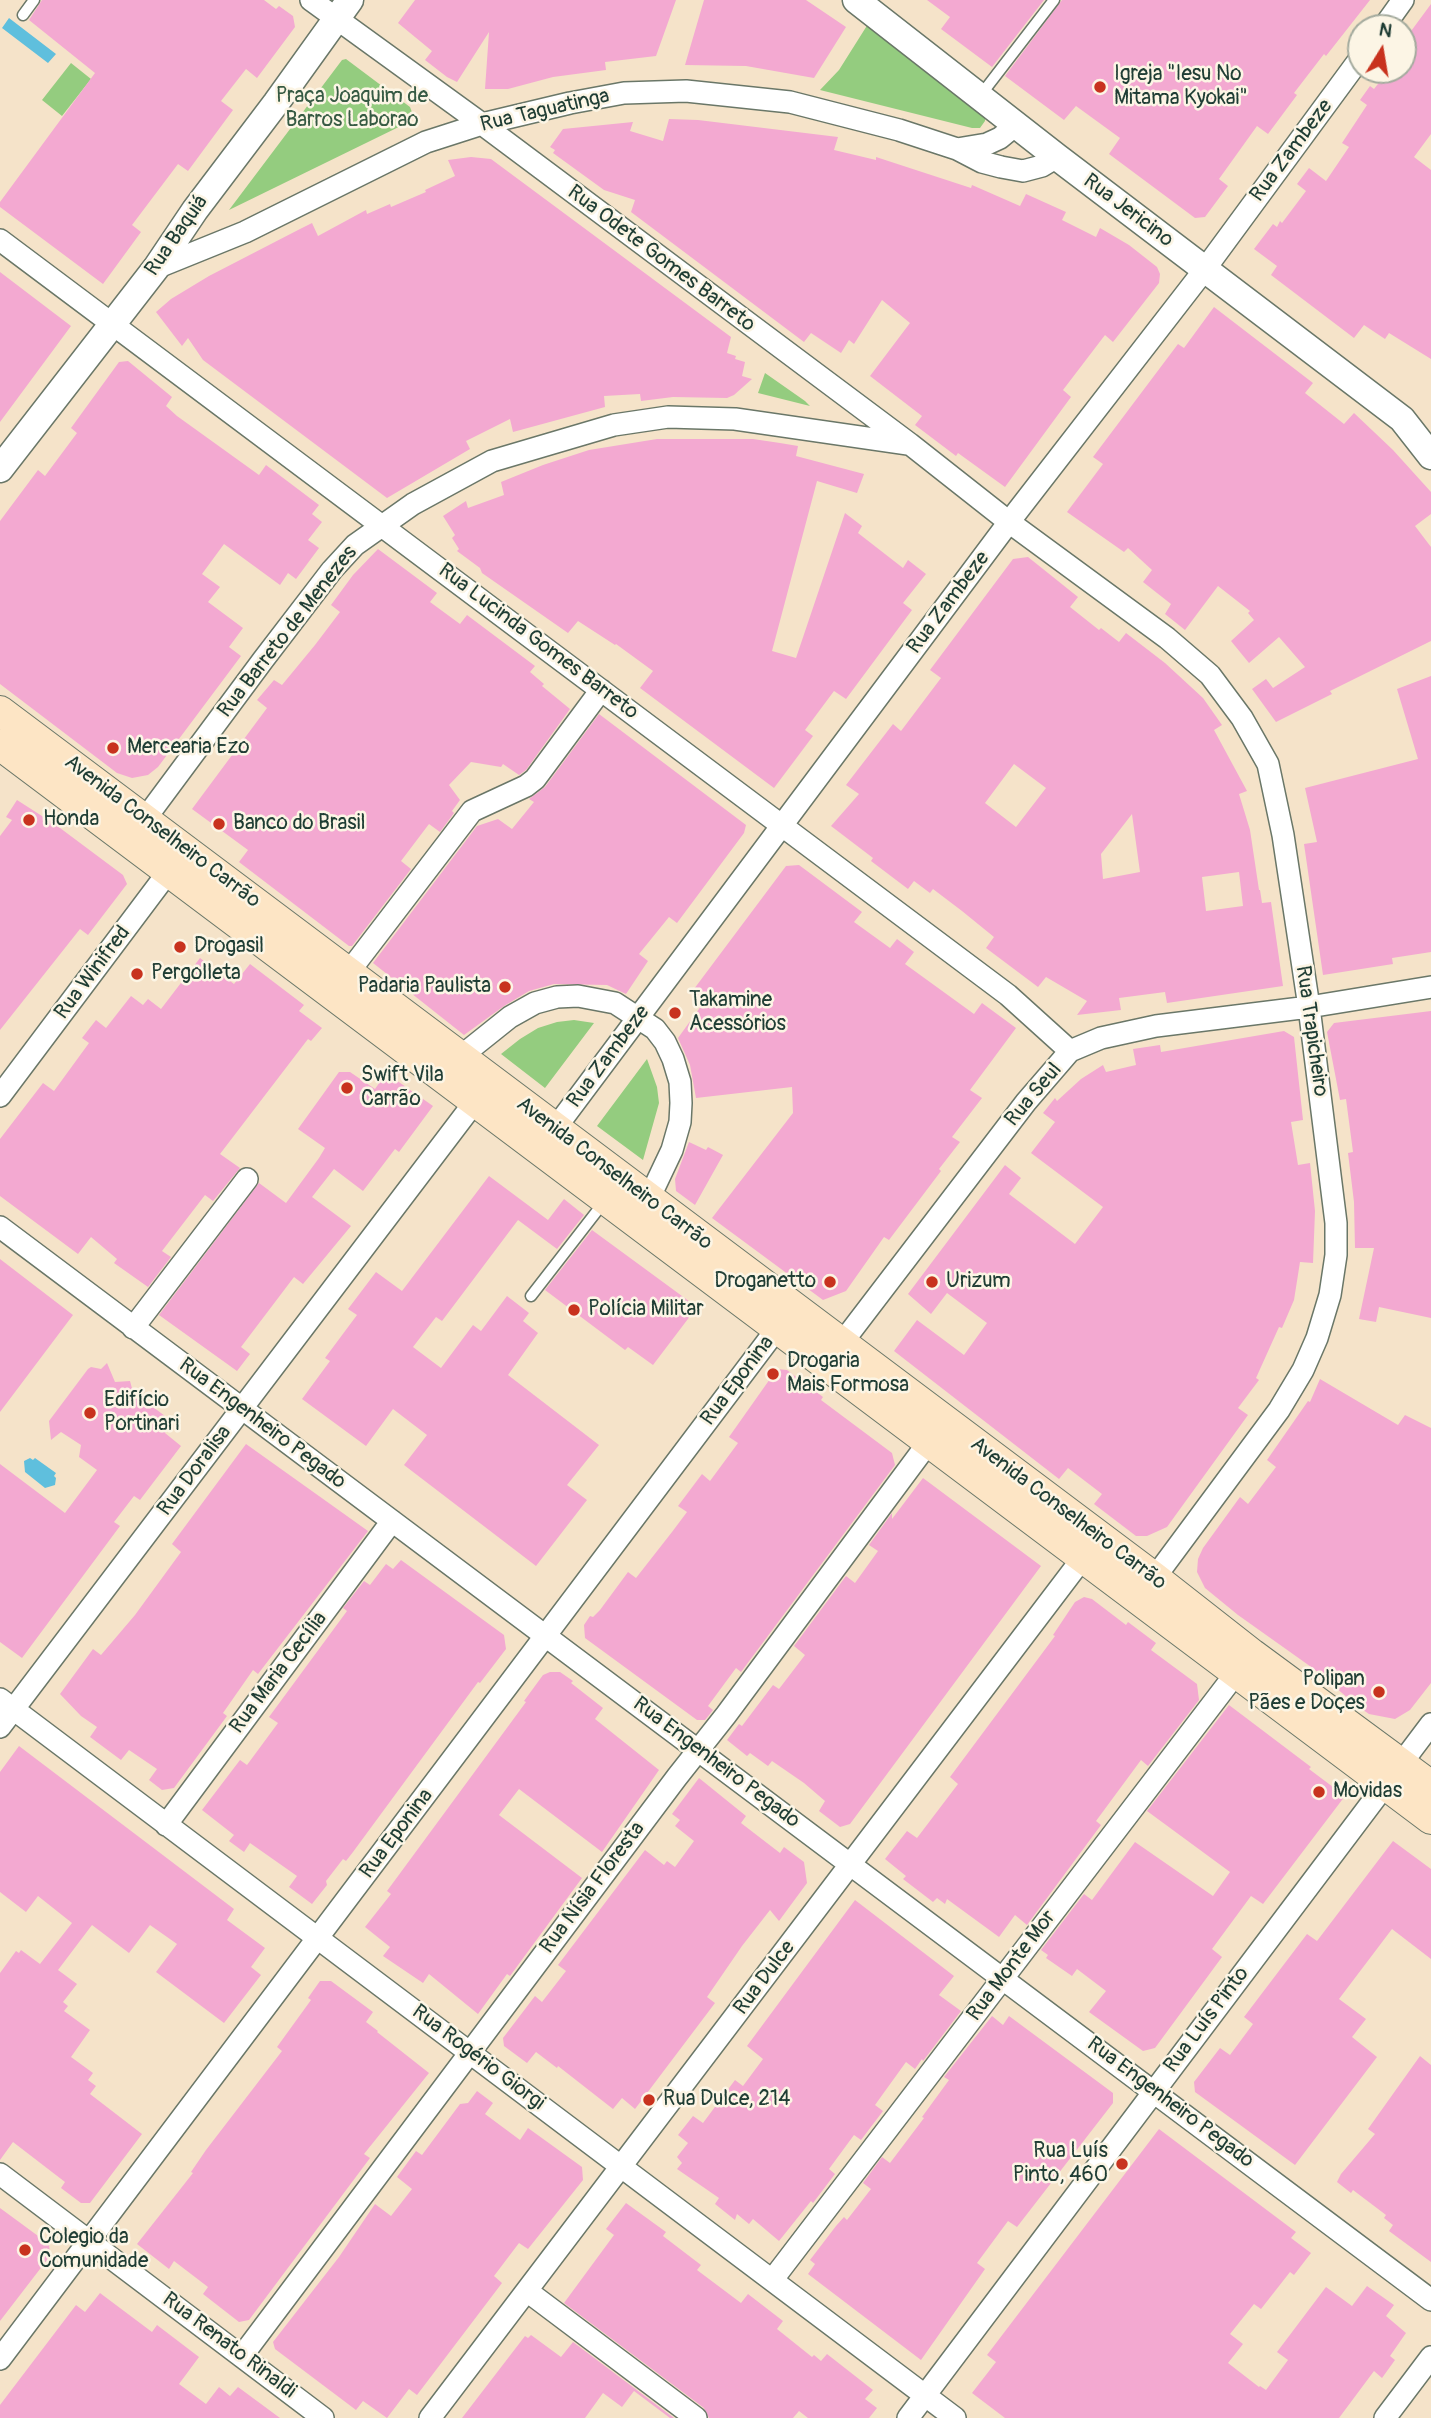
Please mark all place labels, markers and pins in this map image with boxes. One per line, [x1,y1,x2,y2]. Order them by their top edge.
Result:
place label: Igreja "Iesu No Mitama Kyokai" [1114,62,1248,112]
marker: Igreja "Iesu No Mitama Kyokai" [1092,79,1108,95]
place label: Mercearia Ezo [127,735,249,761]
marker: Mercearia Ezo [105,740,121,756]
place label: Honda [43,807,99,833]
place label: Banco do Brasil [233,811,365,837]
marker: Honda [21,812,37,828]
marker: Banco do Brasil [211,816,227,832]
place label: Drogasil [194,934,264,960]
marker: Drogasil [172,939,188,955]
place label: Pergolleta [151,961,241,987]
marker: Pergolleta [129,966,145,982]
place label: Padaria Paulista [358,974,491,1000]
marker: Padaria Paulista [497,979,513,995]
place label: Takamine Acessórios [689,988,786,1038]
marker: Takamine Acessórios [667,1005,683,1021]
place label: Swift Vila Carrão [361,1063,444,1113]
marker: Swift Vila Carrão [339,1080,355,1096]
place label: Droganetto [714,1269,816,1295]
place label: Urizum [946,1269,1011,1295]
marker: Droganetto [822,1274,838,1290]
marker: Urizum [924,1274,940,1290]
place label: Polícia Militar [588,1297,704,1323]
marker: Polícia Militar [566,1302,582,1318]
place label: Drogaria Mais Formosa [787,1349,909,1399]
marker: Drogaria Mais Formosa [765,1366,781,1382]
place label: Edifício Portinari [104,1388,179,1438]
marker: Edifício Portinari [82,1405,98,1421]
place label: Polipan Pães e Doçes [1248,1667,1365,1717]
marker: Polipan Pães e Doçes [1371,1684,1387,1700]
place label: Movidas [1333,1779,1402,1805]
marker: Movidas [1311,1784,1327,1800]
place label: Rua Dulce, 214 [663,2087,790,2113]
marker: Rua Dulce, 214 [641,2092,657,2108]
place label: Rua Luís Pinto, 460 [1013,2139,1108,2189]
marker: Rua Luís Pinto, 460 [1114,2156,1130,2172]
place label: Colegio da Comunidade [39,2225,148,2275]
marker: Colegio da Comunidade [17,2242,33,2258]

